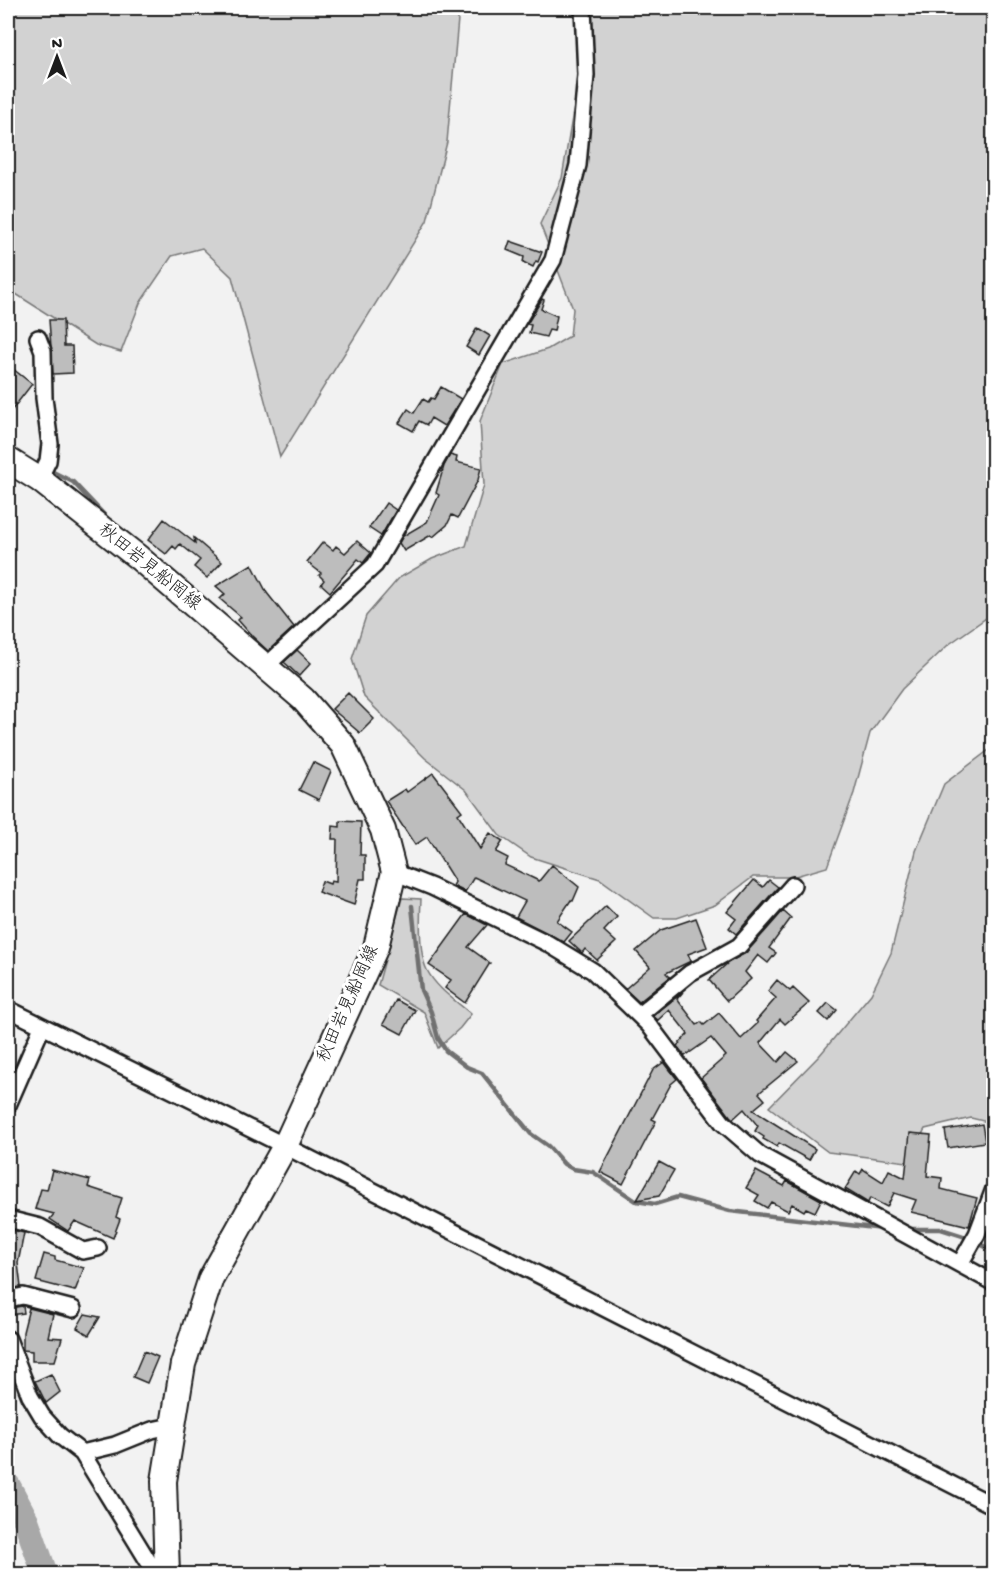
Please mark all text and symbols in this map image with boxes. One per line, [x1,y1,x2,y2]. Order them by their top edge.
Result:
north arrow [27,27,87,87]
text: N [52,36,63,55]
street label: 秋田岩見船岡線 [93,519,205,616]
street label: 秋田岩見船岡線 [313,942,384,1066]

